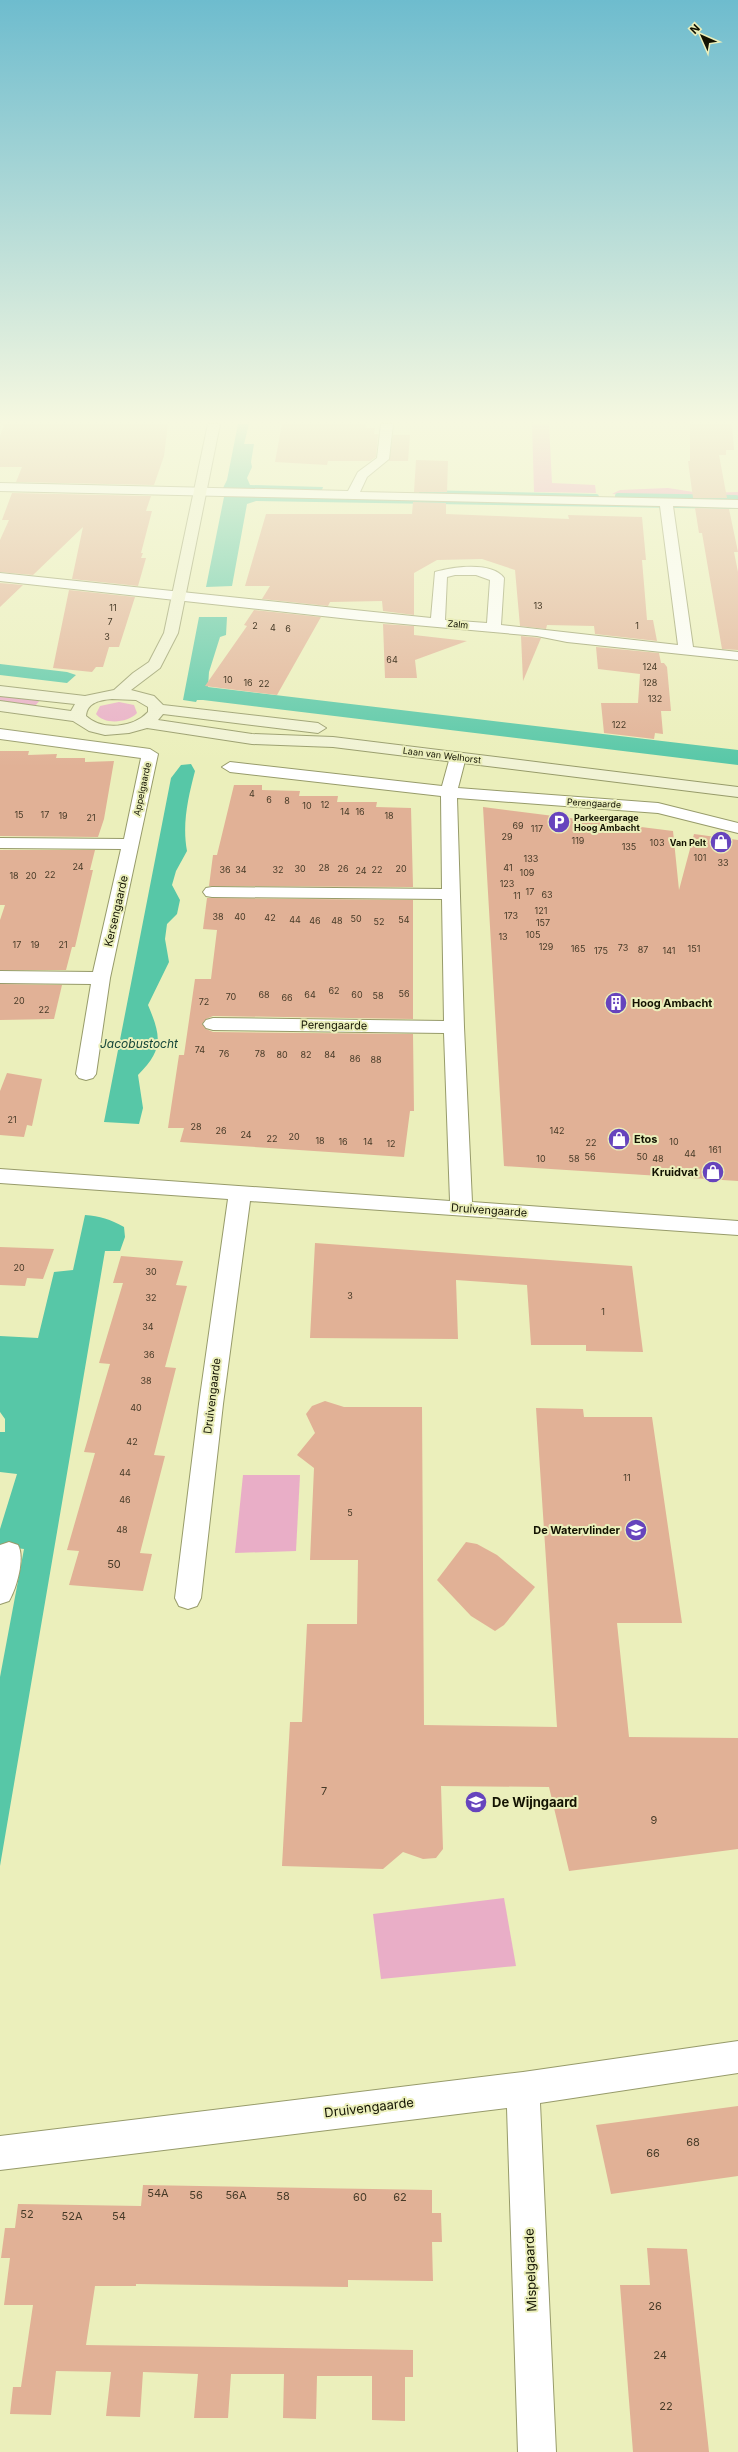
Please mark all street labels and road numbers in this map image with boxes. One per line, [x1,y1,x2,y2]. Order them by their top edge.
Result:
street label: Zalm [447,617,469,631]
street label: Laan van Welhorst [402,745,482,765]
street label: Appelgaarde [131,761,153,817]
street label: Perengaarde [567,796,621,810]
street label: Kersengaarde [101,874,131,948]
street label: Perengaarde [301,1017,367,1033]
street label: Druivengaarde [450,1200,528,1220]
street label: Druivengaarde [200,1357,224,1435]
street label: Druivengaarde [323,2094,415,2120]
street label: Mispelgaarde [521,2228,539,2312]

